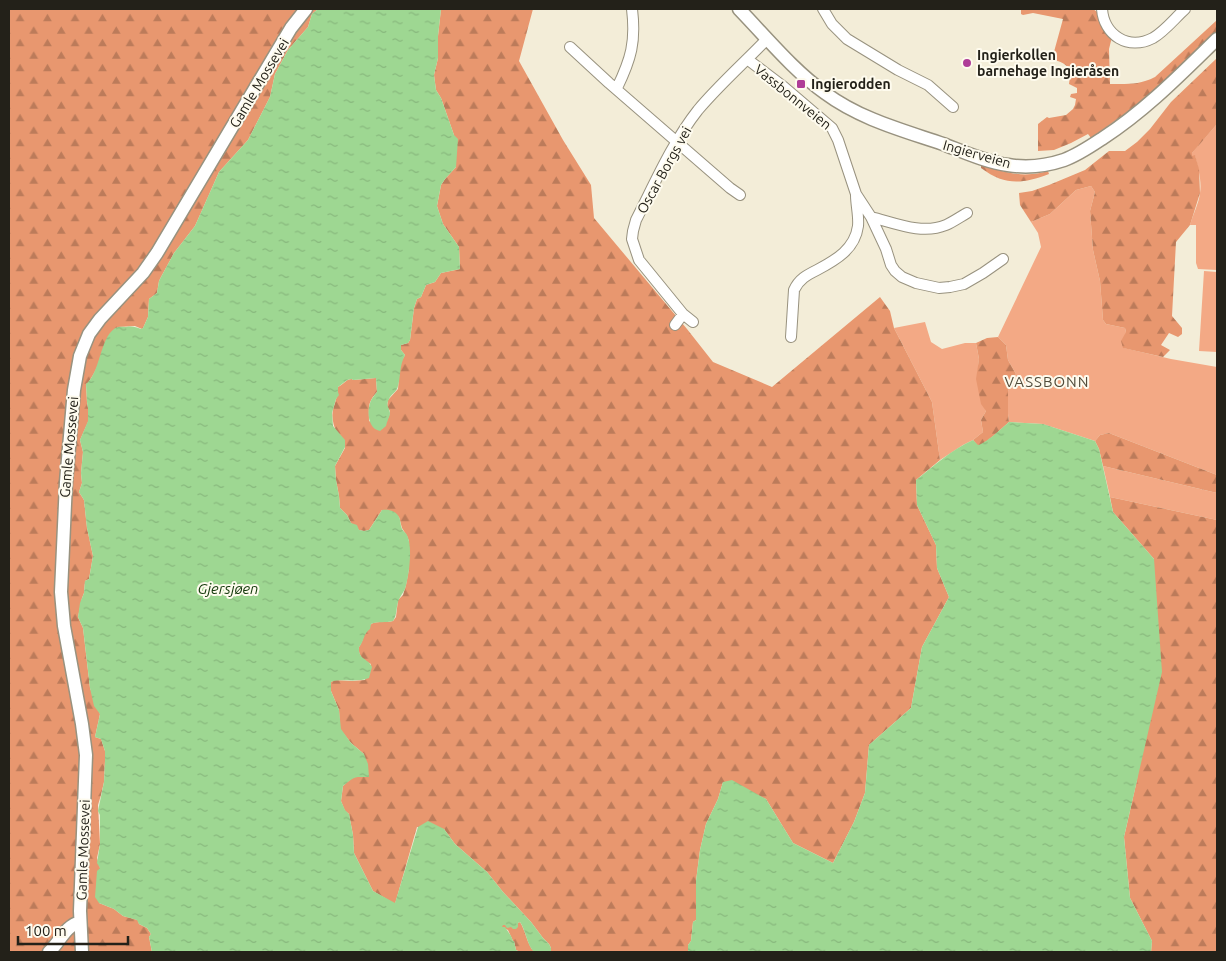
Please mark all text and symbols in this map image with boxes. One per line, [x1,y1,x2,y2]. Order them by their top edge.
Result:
street label: Gamle Mossevei [226,35,292,131]
place label: Ingierkollen barnehage Ingieråsen [977,47,1119,79]
marker: Ingierkollen barnehage Ingieråsen [961,57,973,69]
street label: Vassbonnveien [751,61,835,133]
place label: Ingierodden [811,76,891,92]
marker: Ingierodden [795,78,807,90]
street label: Oscar Borgs vei [634,124,694,216]
street label: Ingierveien [941,137,1013,171]
district label: VASSBONN [1004,373,1090,390]
street label: Gamle Mossevei [57,396,81,498]
water label: Gjersjøen [198,580,258,597]
street label: Gamle Mossevei [73,799,93,901]
scale bar [18,914,128,946]
text: 100 m [25,922,67,939]

